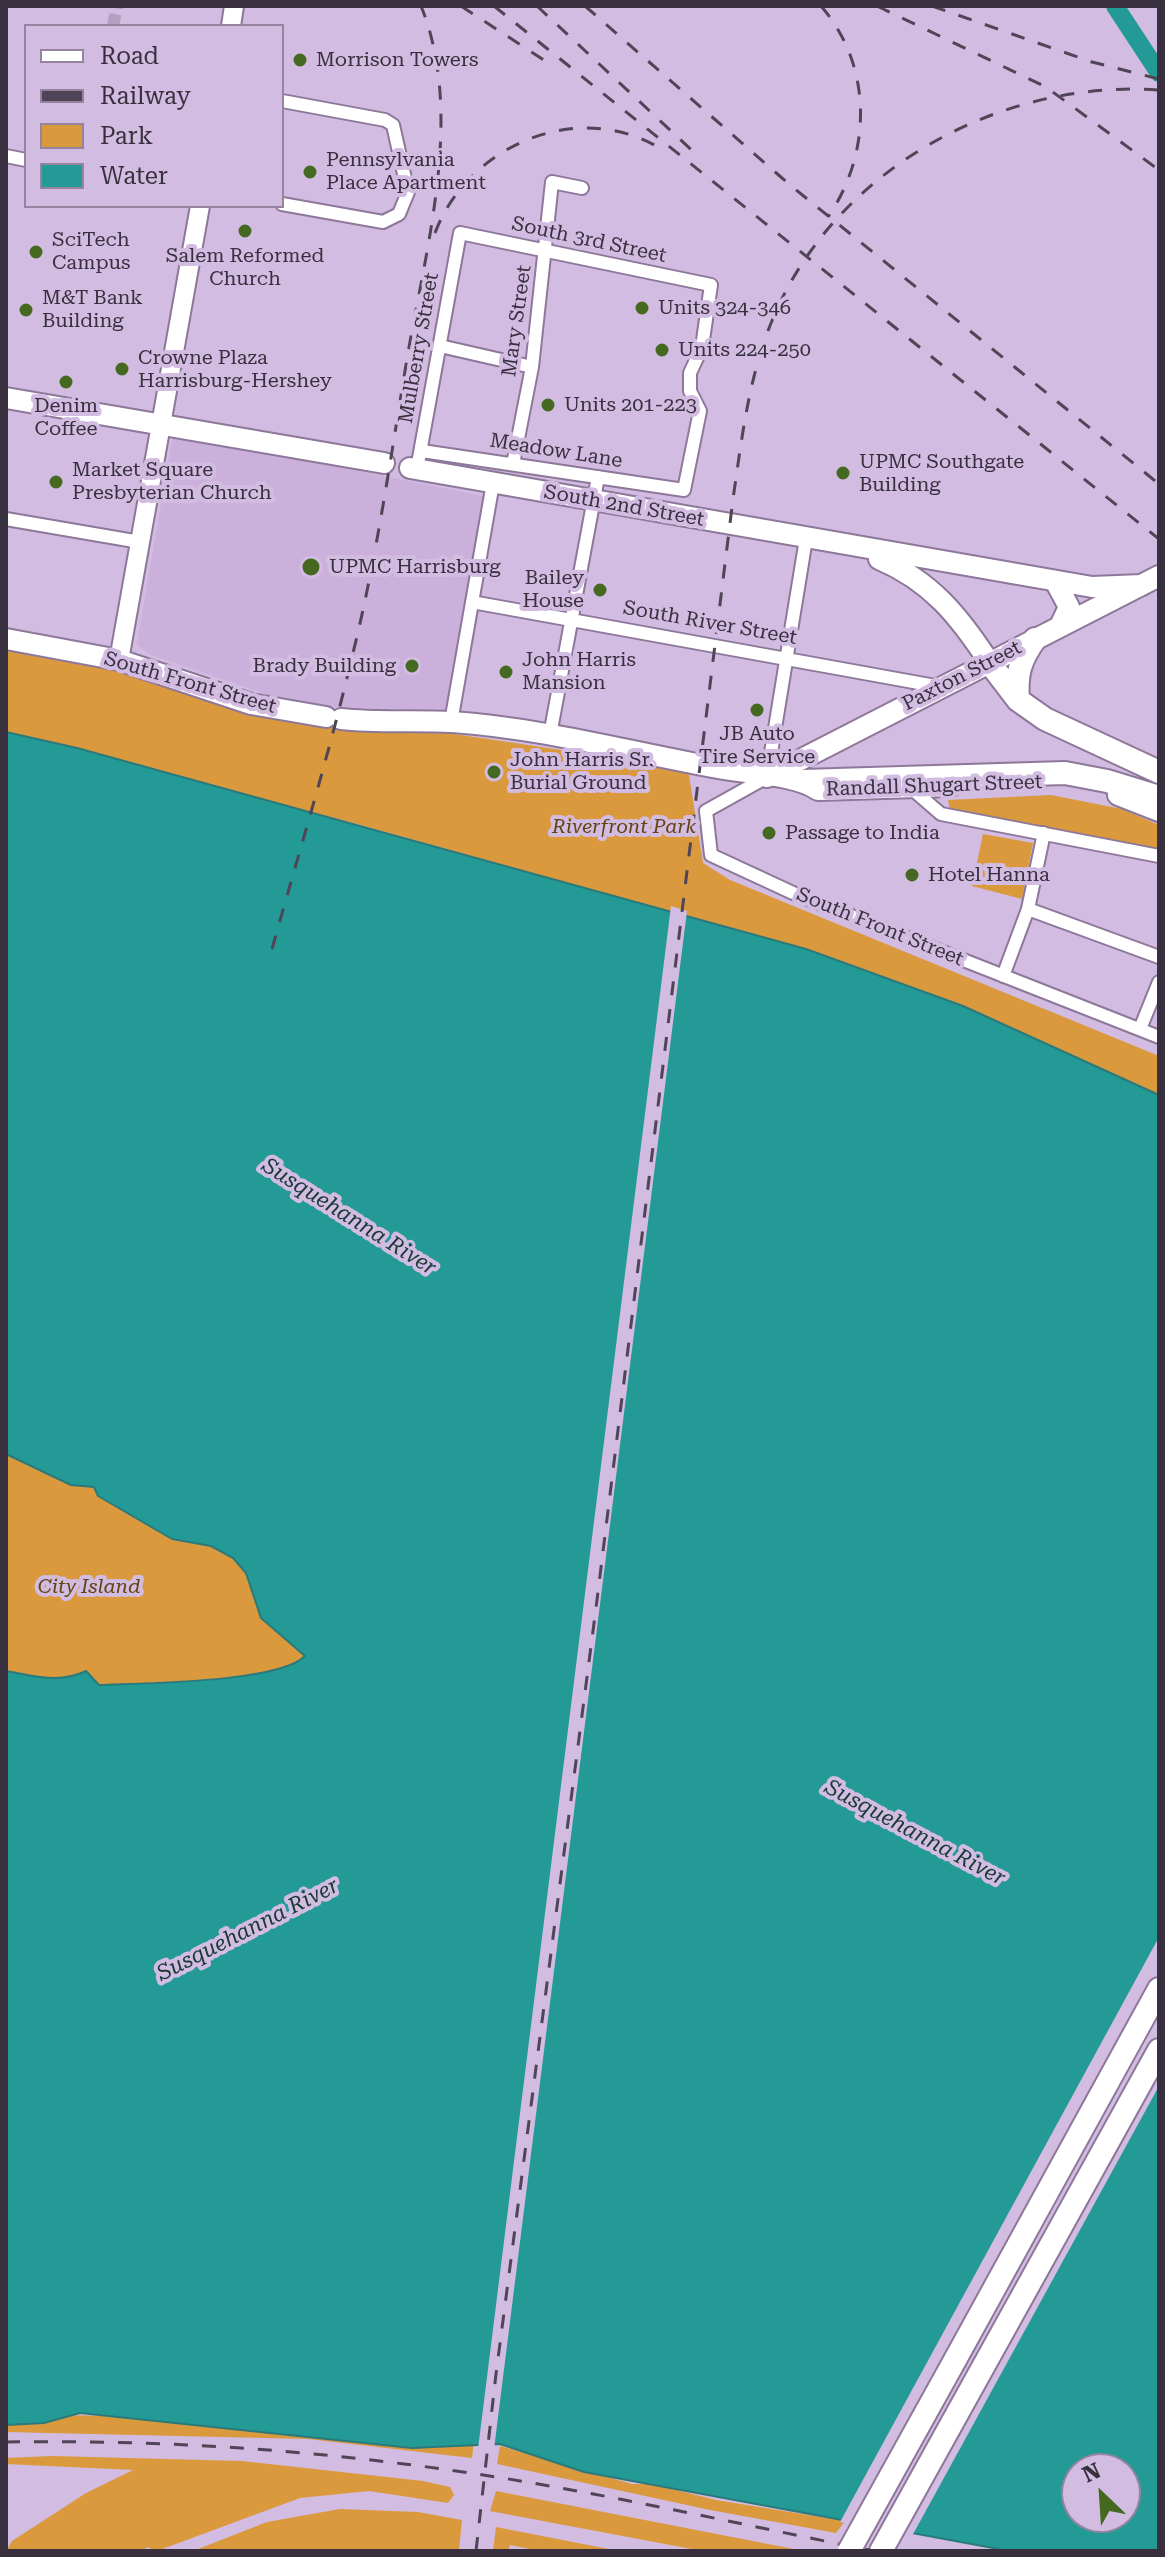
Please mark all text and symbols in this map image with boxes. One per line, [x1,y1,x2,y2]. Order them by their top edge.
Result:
legend [24,24,284,208]
text: Road [100,42,159,70]
place label: Morrison Towers [316,48,478,72]
marker: Morrison Towers [291,51,309,69]
text: Railway [100,82,191,110]
text: Park [100,122,153,150]
place label: Pennsylvania Place Apartment [326,148,486,195]
text: Water [100,162,168,190]
marker: Pennsylvania Place Apartment [301,163,319,181]
street label: South 3rd Street [510,212,668,268]
marker: Salem Reformed Church [236,222,254,240]
place label: SciTech Campus [52,228,130,275]
marker: SciTech Campus [27,243,45,261]
place label: Salem Reformed Church [166,244,324,291]
street label: Mary Street [497,264,537,378]
street label: Mulberry Street [394,271,444,425]
place label: M&T Bank Building [42,286,143,333]
place label: Units 324-346 [658,296,791,320]
marker: Units 324-346 [633,299,651,317]
marker: M&T Bank Building [17,301,35,319]
place label: Units 224-250 [678,338,811,362]
marker: Units 224-250 [653,341,671,359]
place label: Crowne Plaza Harrisburg-Hershey [138,346,332,393]
marker: Crowne Plaza Harrisburg-Hershey [113,360,131,378]
marker: Denim Coffee [57,373,75,391]
place label: Units 201-223 [564,393,697,417]
place label: Denim Coffee [34,394,98,441]
marker: Units 201-223 [539,396,557,414]
street label: Meadow Lane [488,429,624,473]
place label: UPMC Southgate Building [859,450,1024,497]
place label: Market Square Presbyterian Church [72,458,272,505]
marker: UPMC Southgate Building [834,464,852,482]
marker: Market Square Presbyterian Church [47,473,65,491]
street label: South 2nd Street [542,480,706,532]
place label: UPMC Harrisburg [329,555,501,579]
marker: UPMC Harrisburg [300,556,322,578]
place label: Bailey House [522,566,584,613]
marker: Bailey House [591,581,609,599]
street label: South River Street [621,596,799,650]
street label: Paxton Street [898,636,1026,716]
street label: South Front Street [101,647,279,719]
place label: John Harris Mansion [522,648,636,695]
place label: Brady Building [253,654,396,678]
marker: Brady Building [403,657,421,675]
marker: John Harris Mansion [497,663,515,681]
marker: JB Auto Tire Service [748,701,766,719]
place label: JB Auto Tire Service [699,722,815,769]
place label: John Harris Sr. Burial Ground [510,748,654,795]
marker: John Harris Sr. Burial Ground [485,763,503,781]
street label: Randall Shugart Street [825,770,1043,802]
park label: Riverfront Park [552,815,696,839]
place label: Passage to India [785,821,940,845]
marker: Passage to India [760,824,778,842]
place label: Hotel Hanna [928,863,1050,887]
marker: Hotel Hanna [903,866,921,884]
street label: South Front Street [793,883,967,971]
water label: Susquehanna River [257,1153,441,1281]
park label: City Island [38,1575,140,1599]
water label: Susquehanna River [820,1774,1010,1892]
water label: Susquehanna River [153,1873,343,1987]
north arrow [1061,2453,1141,2533]
text: N [1079,2458,1104,2488]

